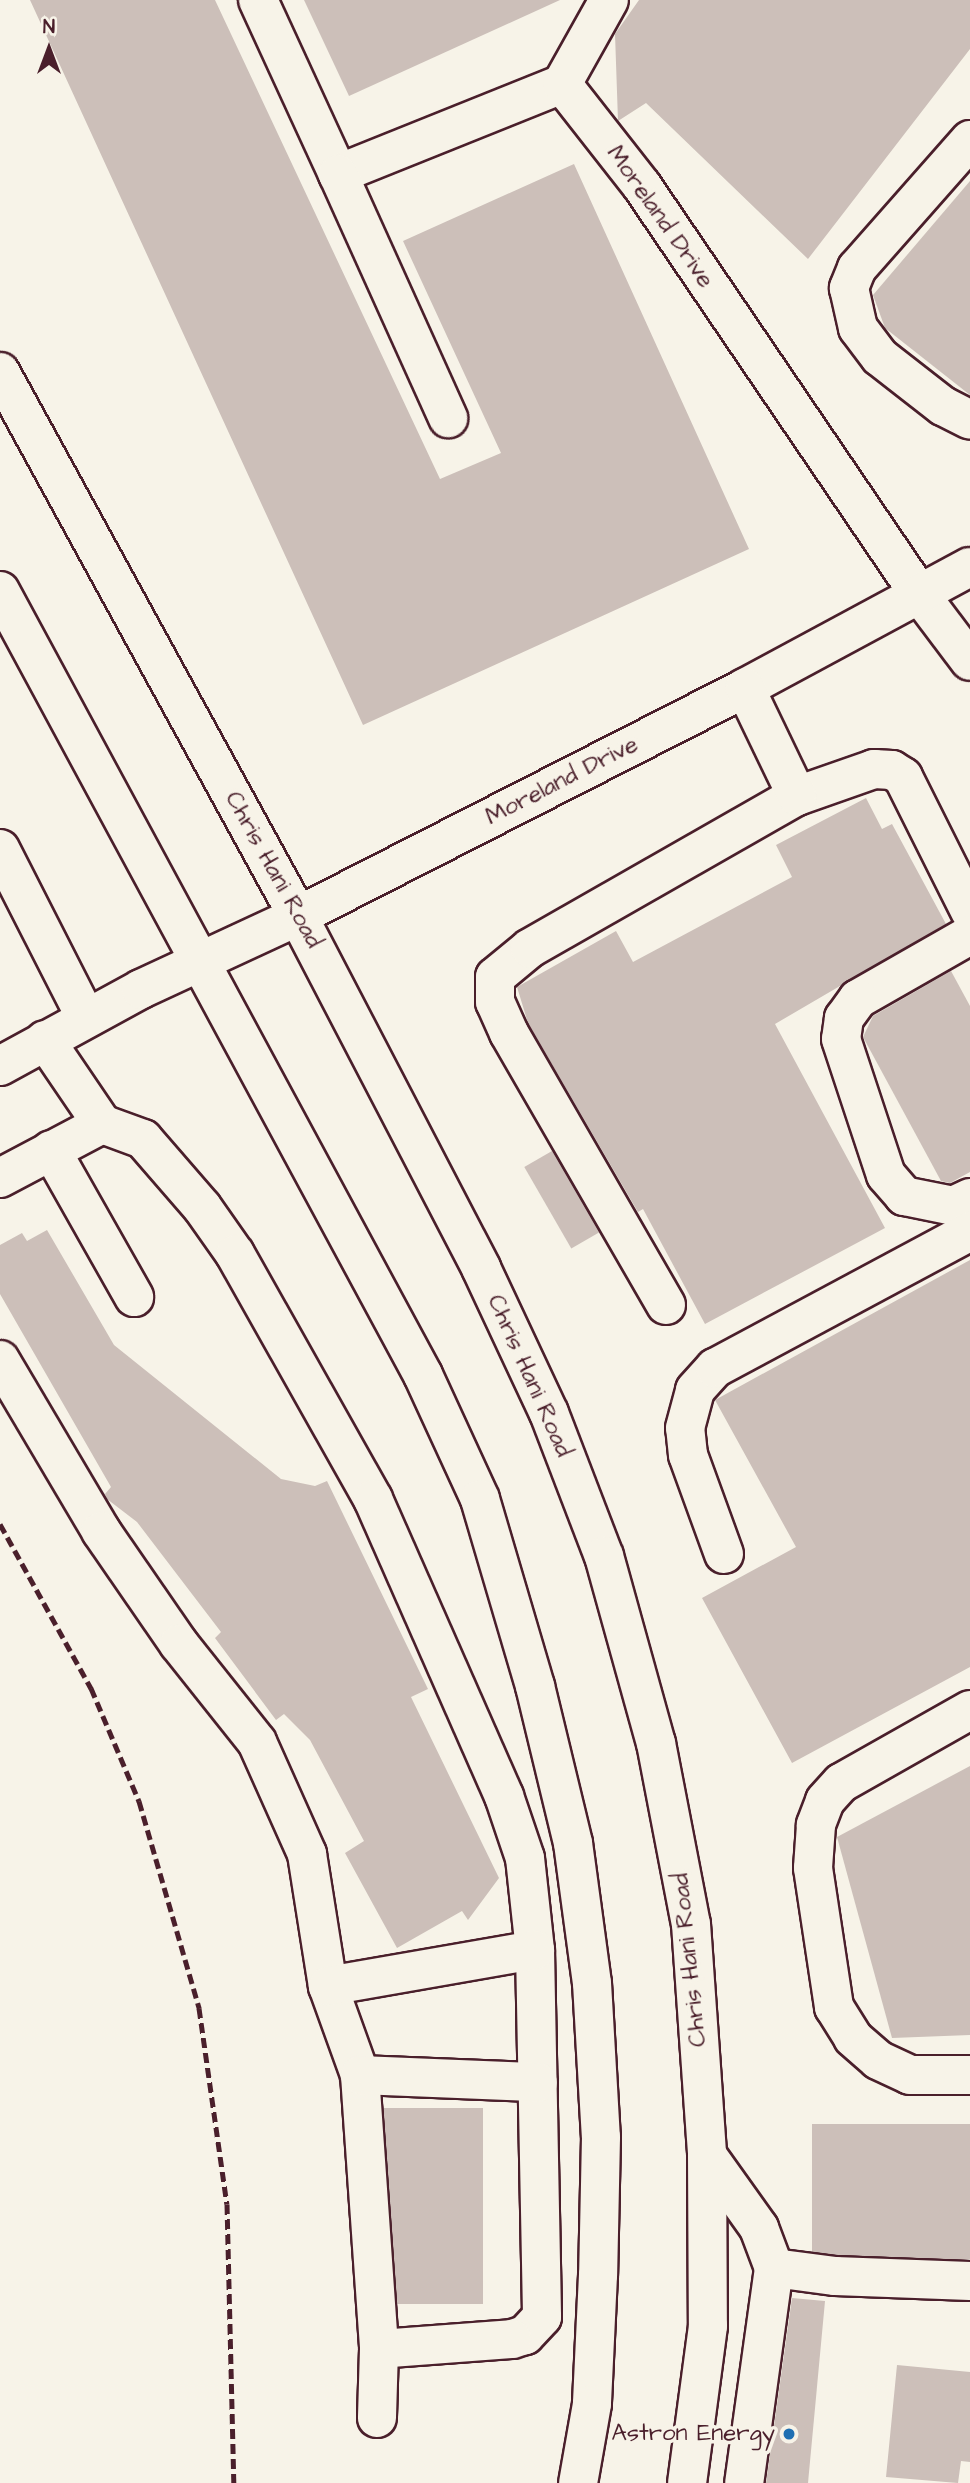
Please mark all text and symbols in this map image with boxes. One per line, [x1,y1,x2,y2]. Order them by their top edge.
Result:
north arrow [14,14,84,84]
text: N [43,14,55,41]
street label: Moreland Drive [600,140,720,294]
street label: Moreland Drive [481,730,643,832]
street label: Chris Hani Road [218,787,328,953]
street label: Chris Hani Road [480,1290,578,1462]
street label: Chris Hani Road [667,1872,713,2048]
place label: Astron Energy [612,2420,775,2448]
marker: Astron Energy [781,2426,797,2442]

